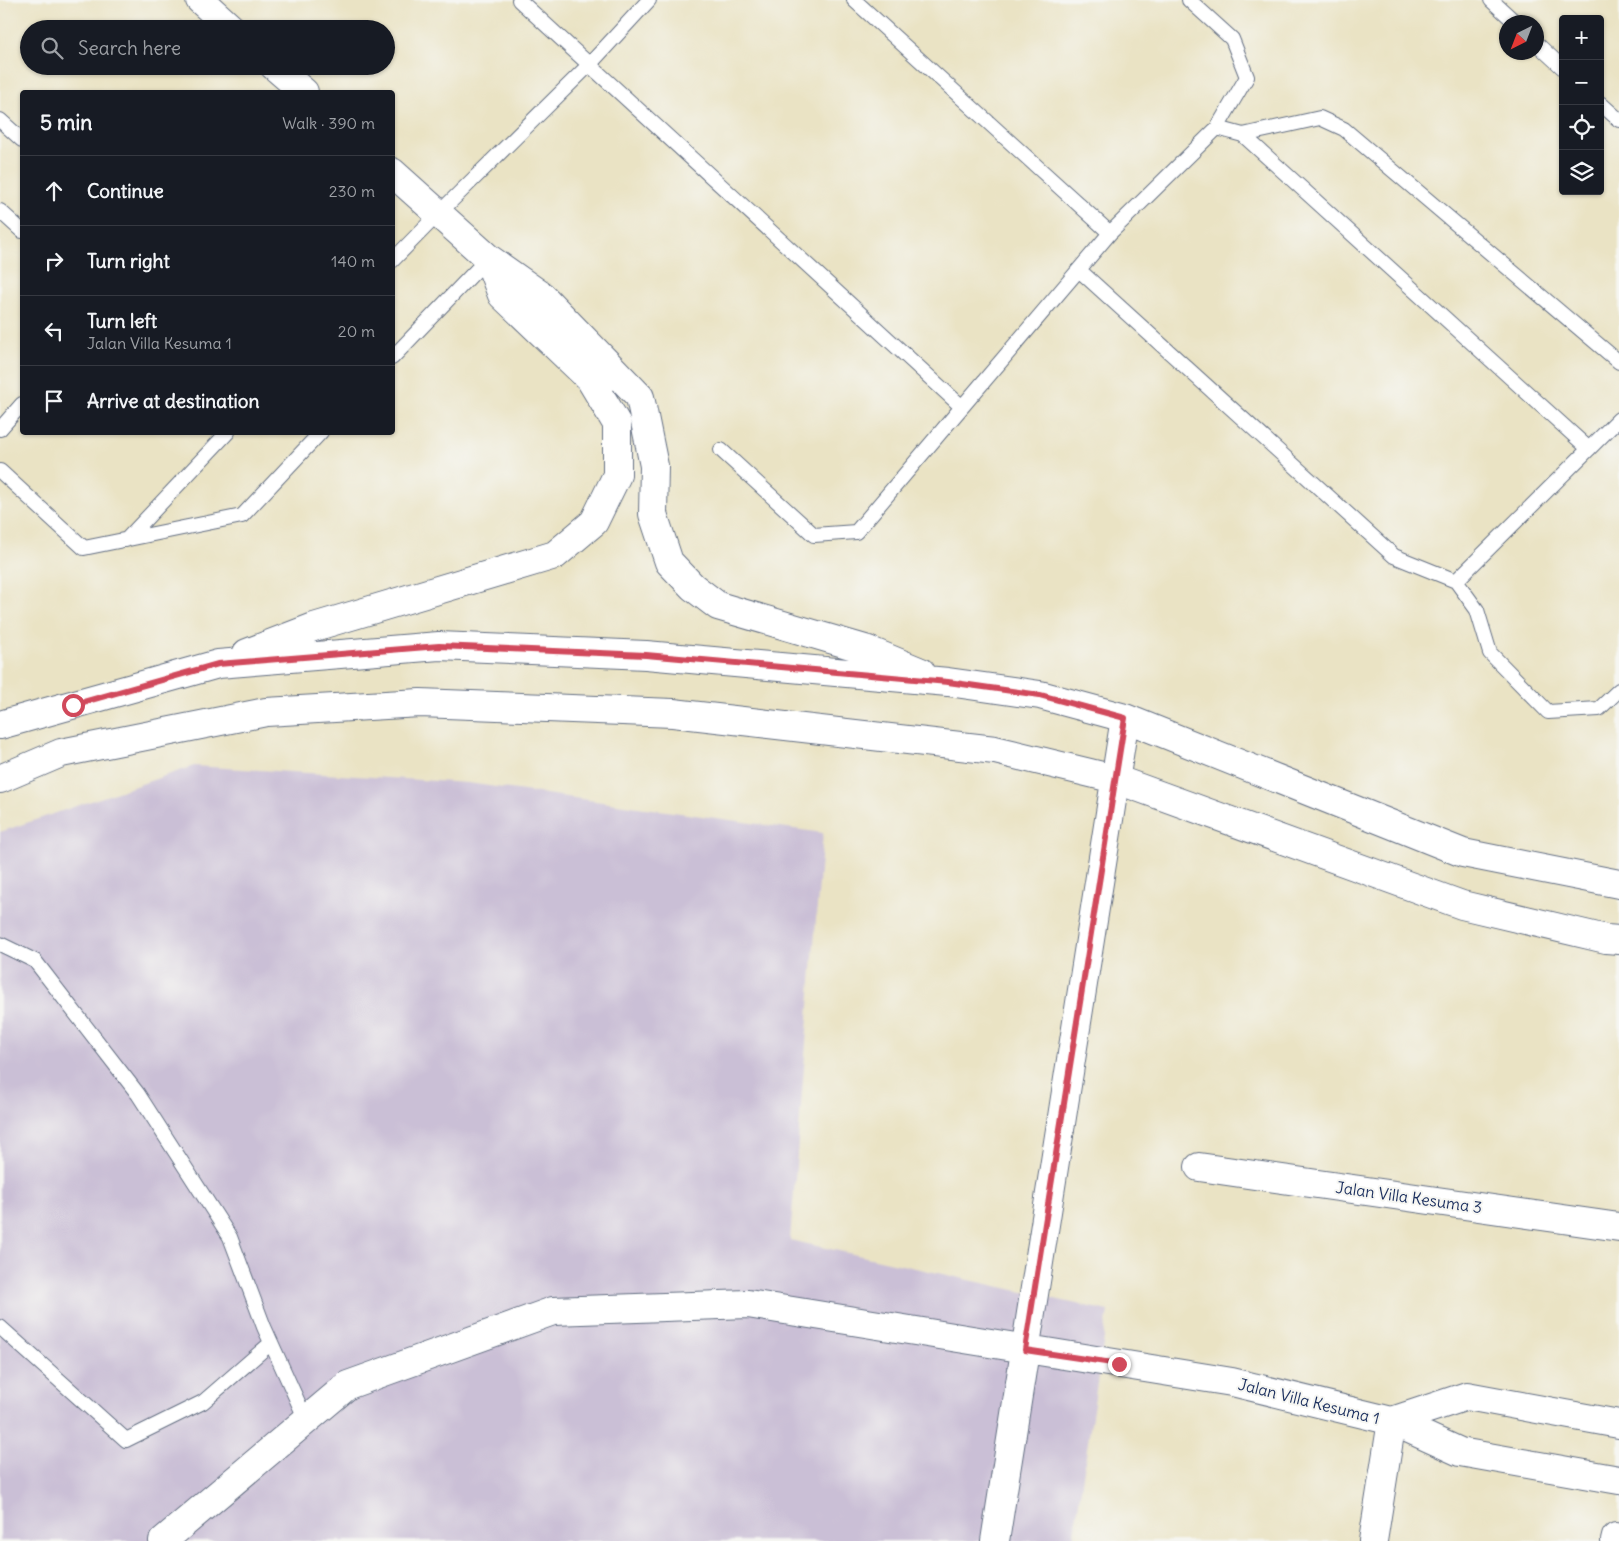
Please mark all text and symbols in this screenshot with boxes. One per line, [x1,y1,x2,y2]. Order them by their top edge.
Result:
north arrow [1499,15,1544,60]
map controls [1559,15,1604,195]
button: + [1559,15,1604,60]
search box [20,20,395,75]
icon: search [38,34,66,62]
text: Search here [78,36,181,60]
button: − [1559,60,1604,105]
button: locate [1559,105,1604,150]
text: 5 min [40,109,92,136]
text: Walk · 390 m [282,113,375,133]
button: layers [1559,150,1604,195]
icon: ahead [40,177,68,205]
text: Continue [87,179,164,203]
text: 230 m [329,181,375,201]
icon: right [40,247,68,275]
text: Turn right [87,249,170,273]
text: 140 m [331,251,375,271]
text: Turn left [87,309,157,333]
icon: left [40,317,68,345]
text: 20 m [338,321,375,341]
text: Jalan Villa Kesuma 1 [87,333,232,353]
icon: arrive [40,387,68,415]
text: Arrive at destination [87,389,260,413]
route start [62,694,85,717]
street label: Jalan Villa Kesuma 3 [1335,1177,1483,1217]
route end [1108,1353,1131,1376]
street label: Jalan Villa Kesuma 1 [1236,1374,1382,1428]

